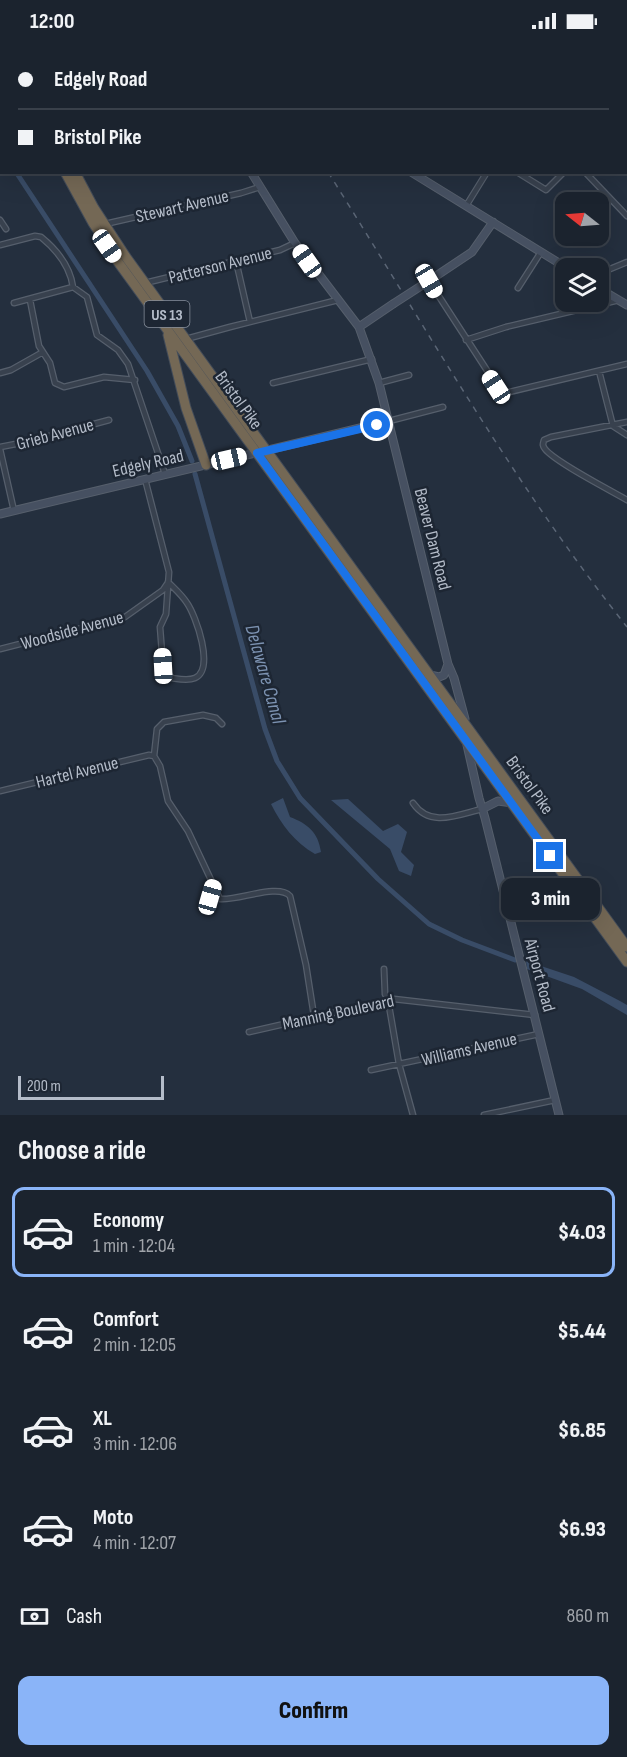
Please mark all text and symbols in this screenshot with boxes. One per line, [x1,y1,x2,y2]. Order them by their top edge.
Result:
text: 12:00 [30,8,74,35]
text: Edgely Road [54,66,147,93]
text: Bristol Pike [54,124,142,151]
street label: Stewart Avenue [134,186,231,227]
north arrow [555,192,609,246]
map controls [555,192,609,312]
car [89,226,125,266]
car [289,241,325,281]
street label: Patterson Avenue [166,243,274,288]
button: layers [555,258,609,312]
car [412,261,446,301]
road number: US 13 [144,301,190,327]
street label: Bristol Pike [210,367,267,433]
car [479,367,513,407]
route start [363,411,390,438]
street label: Grieb Avenue [14,414,96,455]
street label: Edgely Road [111,445,186,482]
car [209,446,249,472]
street label: Beaver Dam Road [410,486,455,592]
street label: Woodside Avenue [19,607,126,654]
water label: Delaware Canal [239,622,291,728]
car [153,648,173,684]
street label: Hartel Avenue [34,752,121,793]
street label: Bristol Pike [501,752,558,818]
route end [536,842,563,869]
car [196,877,224,917]
callout: 3 min [500,877,600,919]
text: 3 min [531,887,570,911]
street label: Airport Road [519,935,559,1014]
street label: Manning Boulevard [280,990,396,1035]
street label: Williams Avenue [419,1028,519,1071]
scale bar [18,1073,164,1100]
text: 200 m [27,1077,61,1096]
text: Choose a ride [18,1135,146,1167]
icon: car [21,1205,75,1259]
text: Economy [93,1207,164,1234]
text: $4.03 [558,1219,606,1246]
text: 1 min · 12:04 [93,1234,175,1258]
icon: car [21,1304,75,1358]
text: Comfort [93,1306,159,1333]
text: $5.44 [558,1318,606,1345]
text: 2 min · 12:05 [93,1333,176,1357]
icon: car [21,1403,75,1457]
text: XL [93,1405,112,1432]
text: $6.85 [558,1417,606,1444]
text: 3 min · 12:06 [93,1432,177,1456]
icon: car [21,1502,75,1556]
text: Moto [93,1504,133,1531]
text: $6.93 [558,1516,606,1543]
text: 4 min · 12:07 [93,1531,176,1555]
icon: cash [18,1600,51,1633]
text: Cash [66,1603,102,1630]
text: 860 m [567,1604,609,1628]
button: Confirm [18,1676,609,1745]

